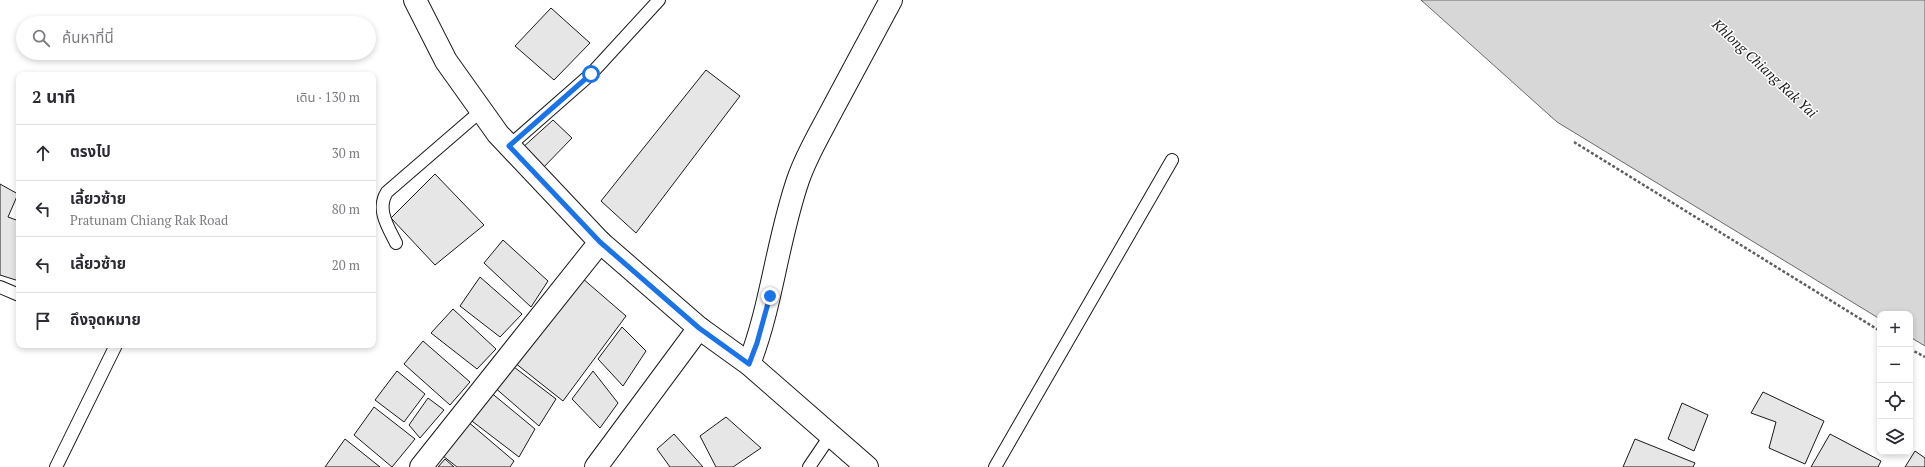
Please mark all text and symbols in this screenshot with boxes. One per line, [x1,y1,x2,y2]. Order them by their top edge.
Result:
water label: Khlong Chiang Rak Yai [1708,14,1822,122]
search box [16,16,376,60]
icon: search [30,27,52,49]
text: ค้นหาที่นี่ [62,27,114,47]
route start [582,65,600,83]
text: 2 นาที [32,85,76,108]
text: เดิน · 130 m [296,88,360,106]
text: ตรงไป [70,141,111,161]
icon: ahead [32,142,54,164]
text: 30 m [332,144,360,162]
text: เลี้ยวซ้าย [70,188,126,208]
icon: left [32,198,54,220]
text: 80 m [332,200,360,218]
text: Pratunam Chiang Rak Road [70,211,228,229]
text: เลี้ยวซ้าย [70,253,126,273]
icon: left [32,254,54,276]
text: 20 m [332,256,360,274]
route end [761,287,779,305]
text: ถึงจุดหมาย [70,309,141,329]
icon: arrive [32,310,54,332]
map controls [1877,311,1913,455]
button: + [1877,311,1913,347]
button: − [1877,347,1913,383]
button: locate [1877,383,1913,419]
button: layers [1877,419,1913,455]

